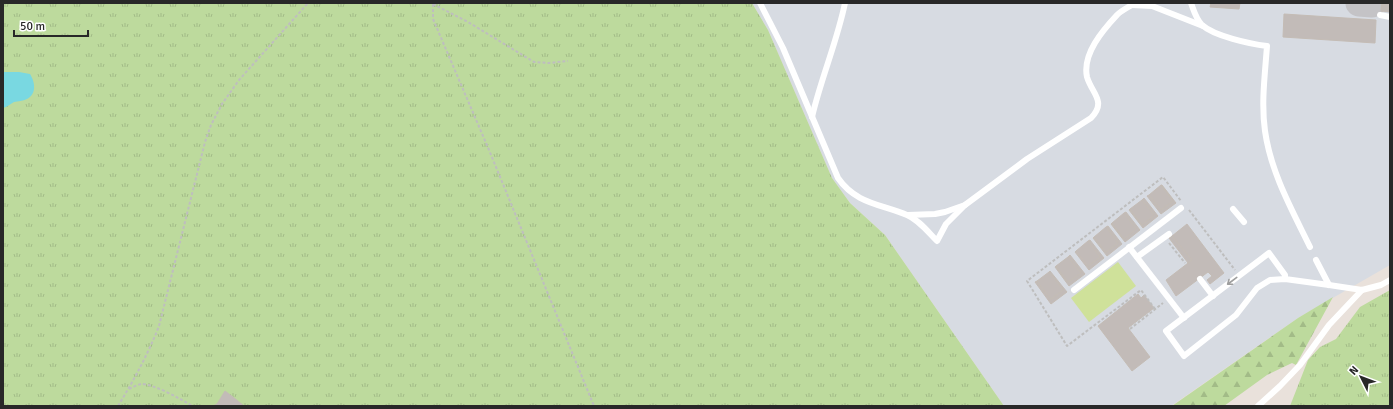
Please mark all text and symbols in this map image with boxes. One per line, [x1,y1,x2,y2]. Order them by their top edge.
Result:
scale bar [14,12,88,38]
text: 50 m [20,19,45,34]
one-way arrow [1227,277,1238,285]
north arrow [1341,357,1381,397]
text: N [1347,363,1361,378]

